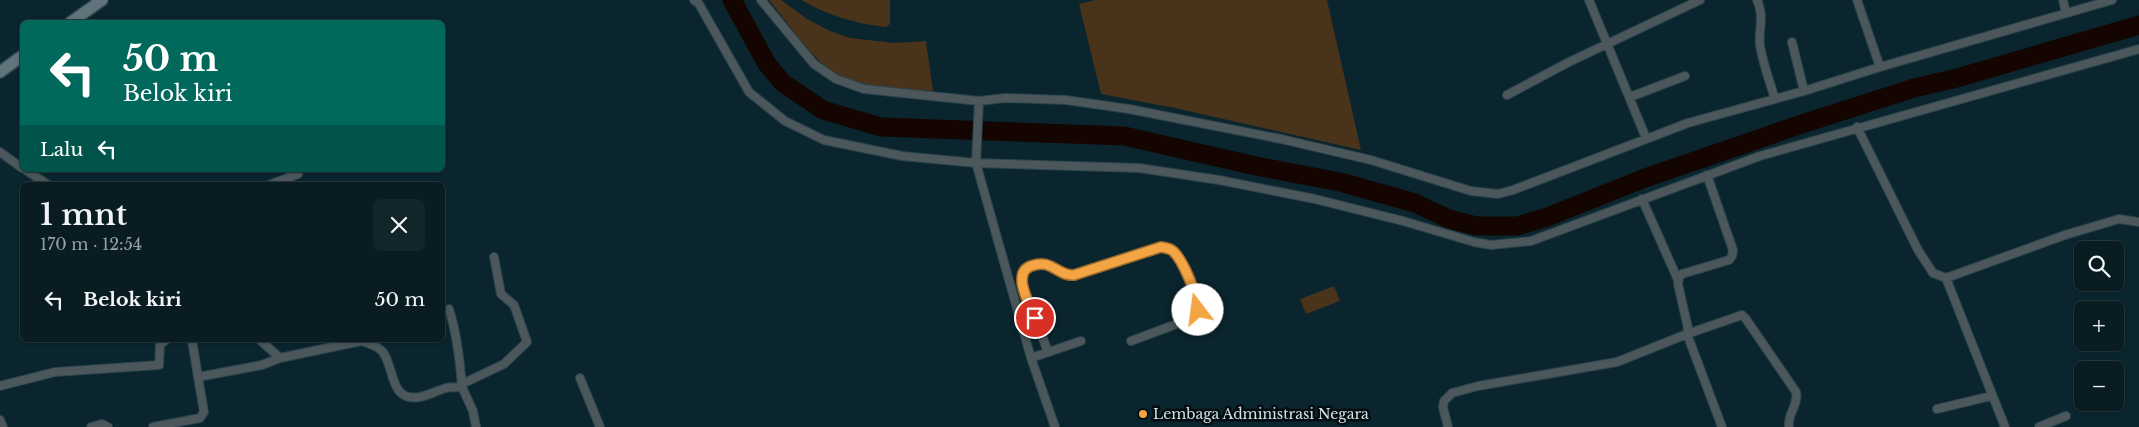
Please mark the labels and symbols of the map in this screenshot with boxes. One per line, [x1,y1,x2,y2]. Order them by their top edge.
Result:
position arrow [1171,283,1223,335]
pin [1014,297,1056,339]
place label: Lembaga Administrasi Negara [1153,405,1369,423]
marker: Lembaga Administrasi Negara [1137,408,1149,420]

